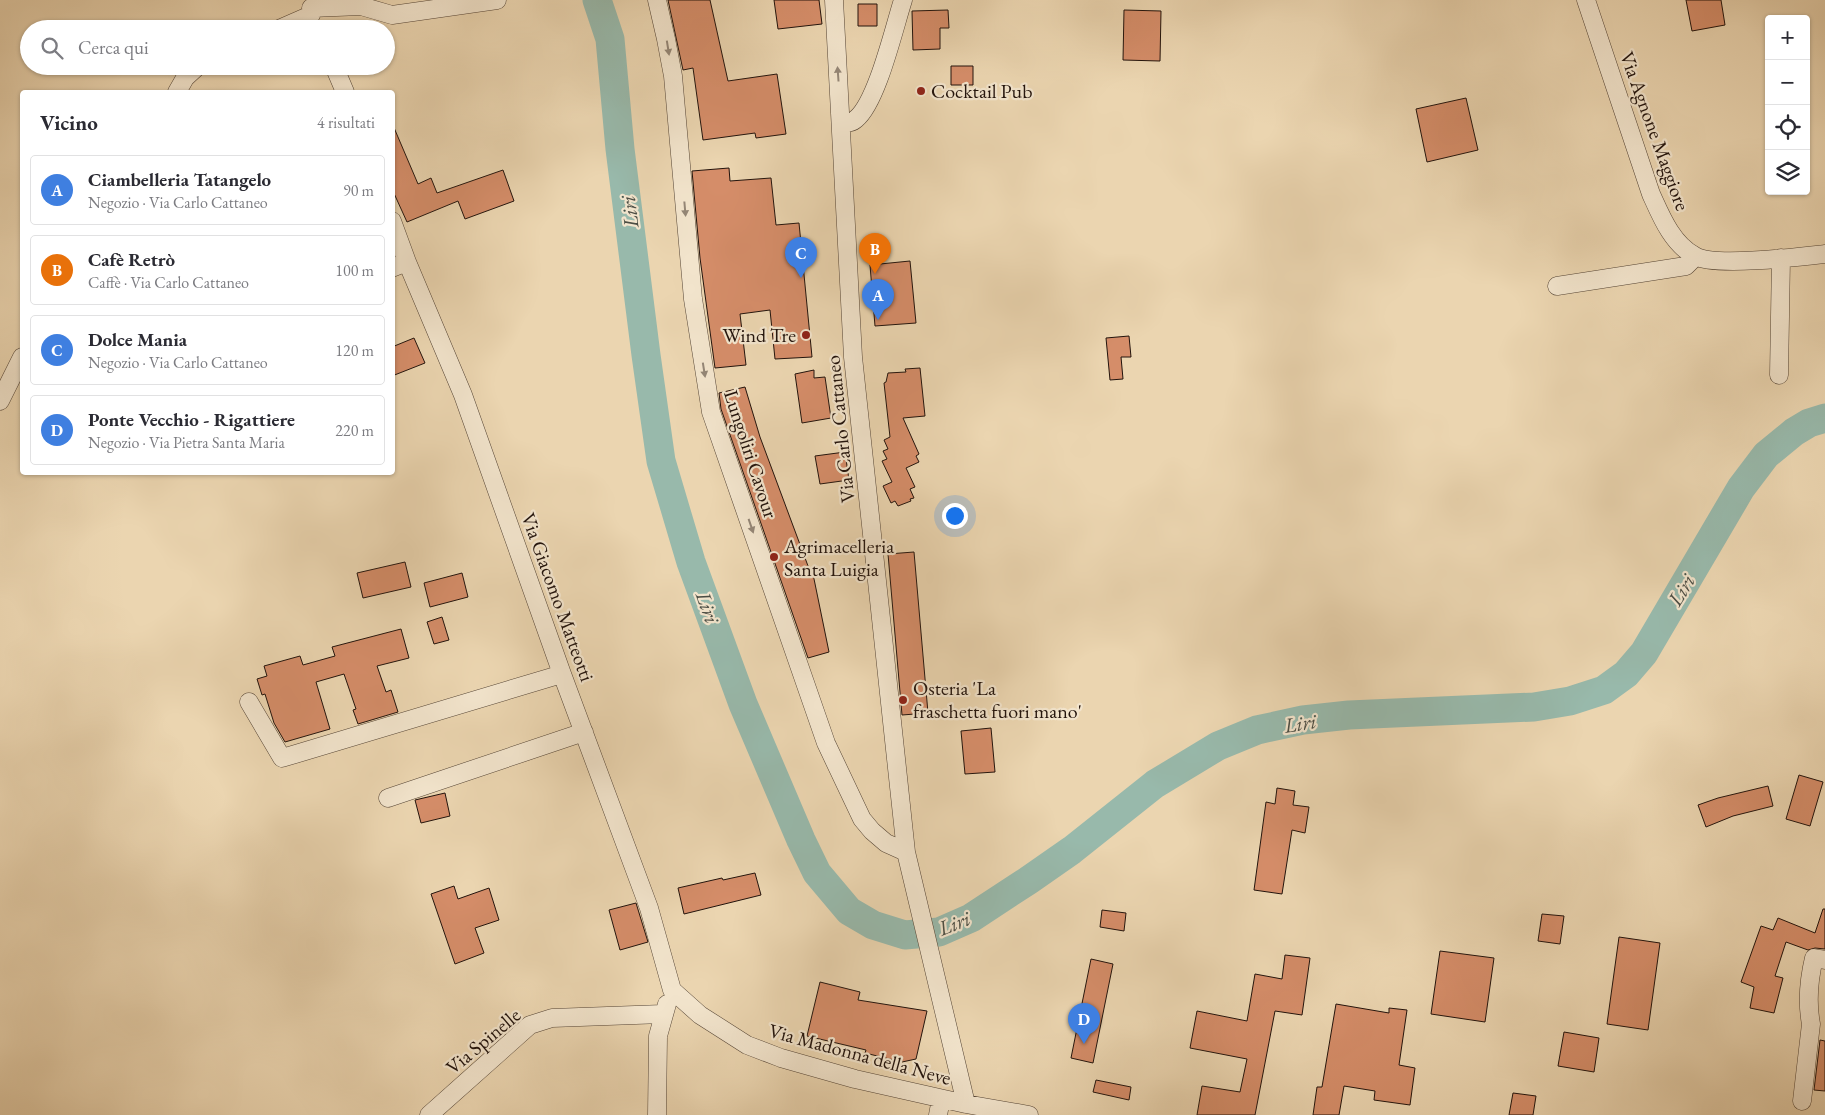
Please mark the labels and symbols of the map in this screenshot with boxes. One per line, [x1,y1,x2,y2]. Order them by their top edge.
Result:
one-way arrow [664,40,672,56]
street label: Via Agnone Maggiore [1614,48,1696,214]
one-way arrow [834,66,842,82]
place label: Cocktail Pub [931,78,1032,104]
marker: Cocktail Pub [915,85,927,97]
water label: Liri [614,194,644,231]
one-way arrow [681,201,689,217]
pin: B [859,233,891,274]
pin: C [785,237,817,278]
pin: A [862,279,894,320]
place label: Wind Tre [723,322,796,348]
marker: Wind Tre [800,329,812,341]
street label: Via Carlo Cattaneo [819,354,861,504]
one-way arrow [701,363,709,379]
street label: Lungoliri Cavour [718,386,784,522]
your location [942,503,968,529]
street label: Via Giacomo Matteotti [515,509,601,685]
one-way arrow [748,518,755,533]
place label: Agrimacelleria Santa Luigia [783,533,894,582]
marker: Agrimacelleria Santa Luigia [768,551,780,563]
water label: Liri [1661,569,1701,612]
water label: Liri [689,586,726,628]
place label: Osteria 'La fraschetta fuori mano' [913,675,1082,724]
marker: Osteria 'La fraschetta fuori mano' [897,694,909,706]
water label: Liri [1281,707,1319,739]
water label: Liri [933,904,975,942]
street label: Via Spinelle [440,1002,526,1080]
pin: D [1068,1003,1100,1044]
street label: Via Madonna della Neve [766,1017,954,1091]

